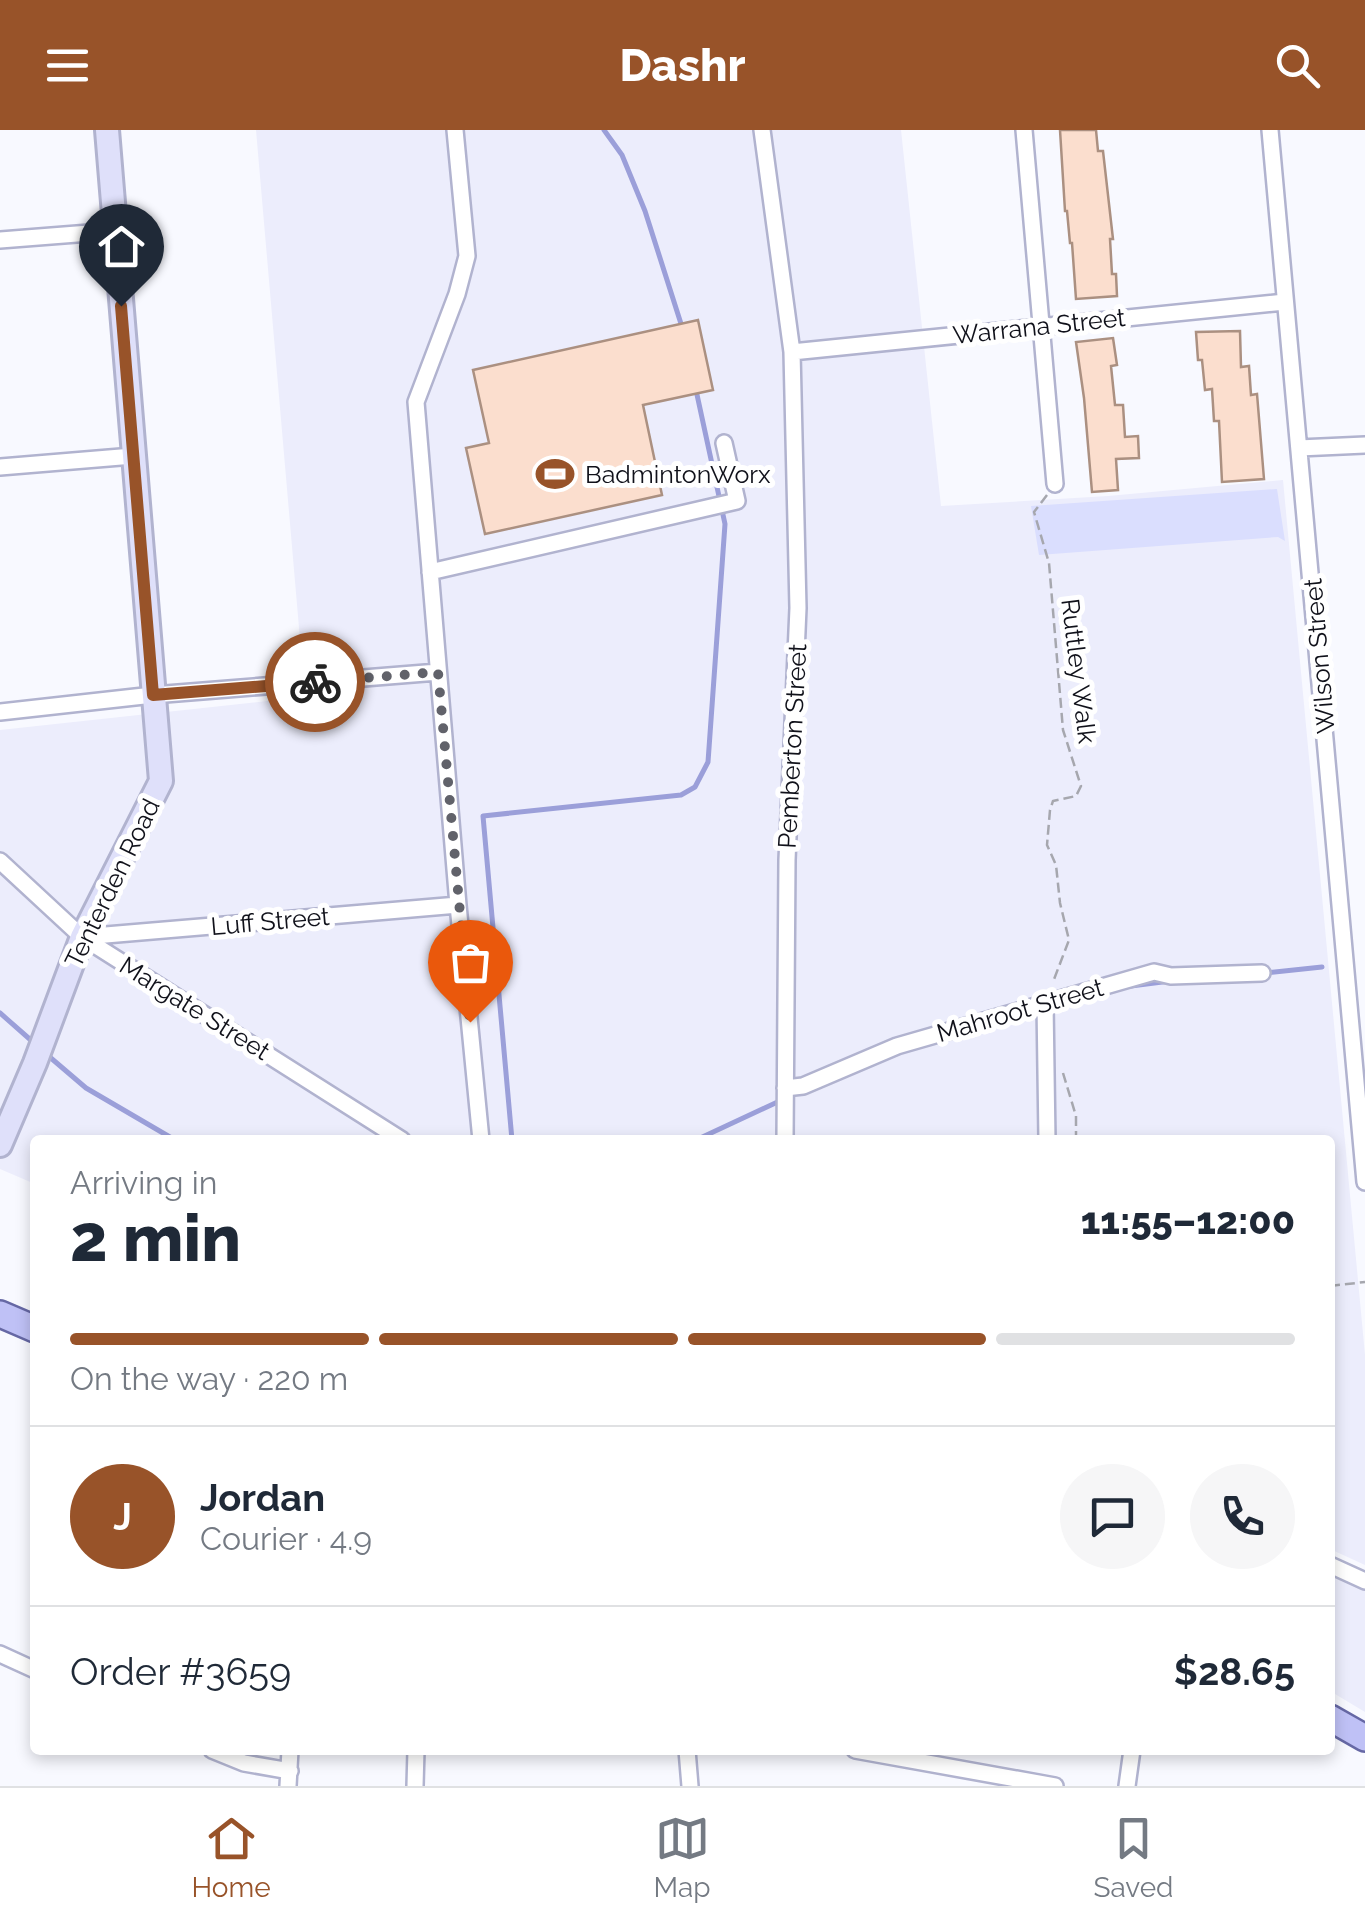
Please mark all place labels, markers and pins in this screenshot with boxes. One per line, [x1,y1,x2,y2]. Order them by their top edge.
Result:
pin [79,204,164,307]
sports icon: BadmintonWorx [534,453,576,495]
place label: BadmintonWorx [585,459,771,489]
pin [428,920,513,1023]

